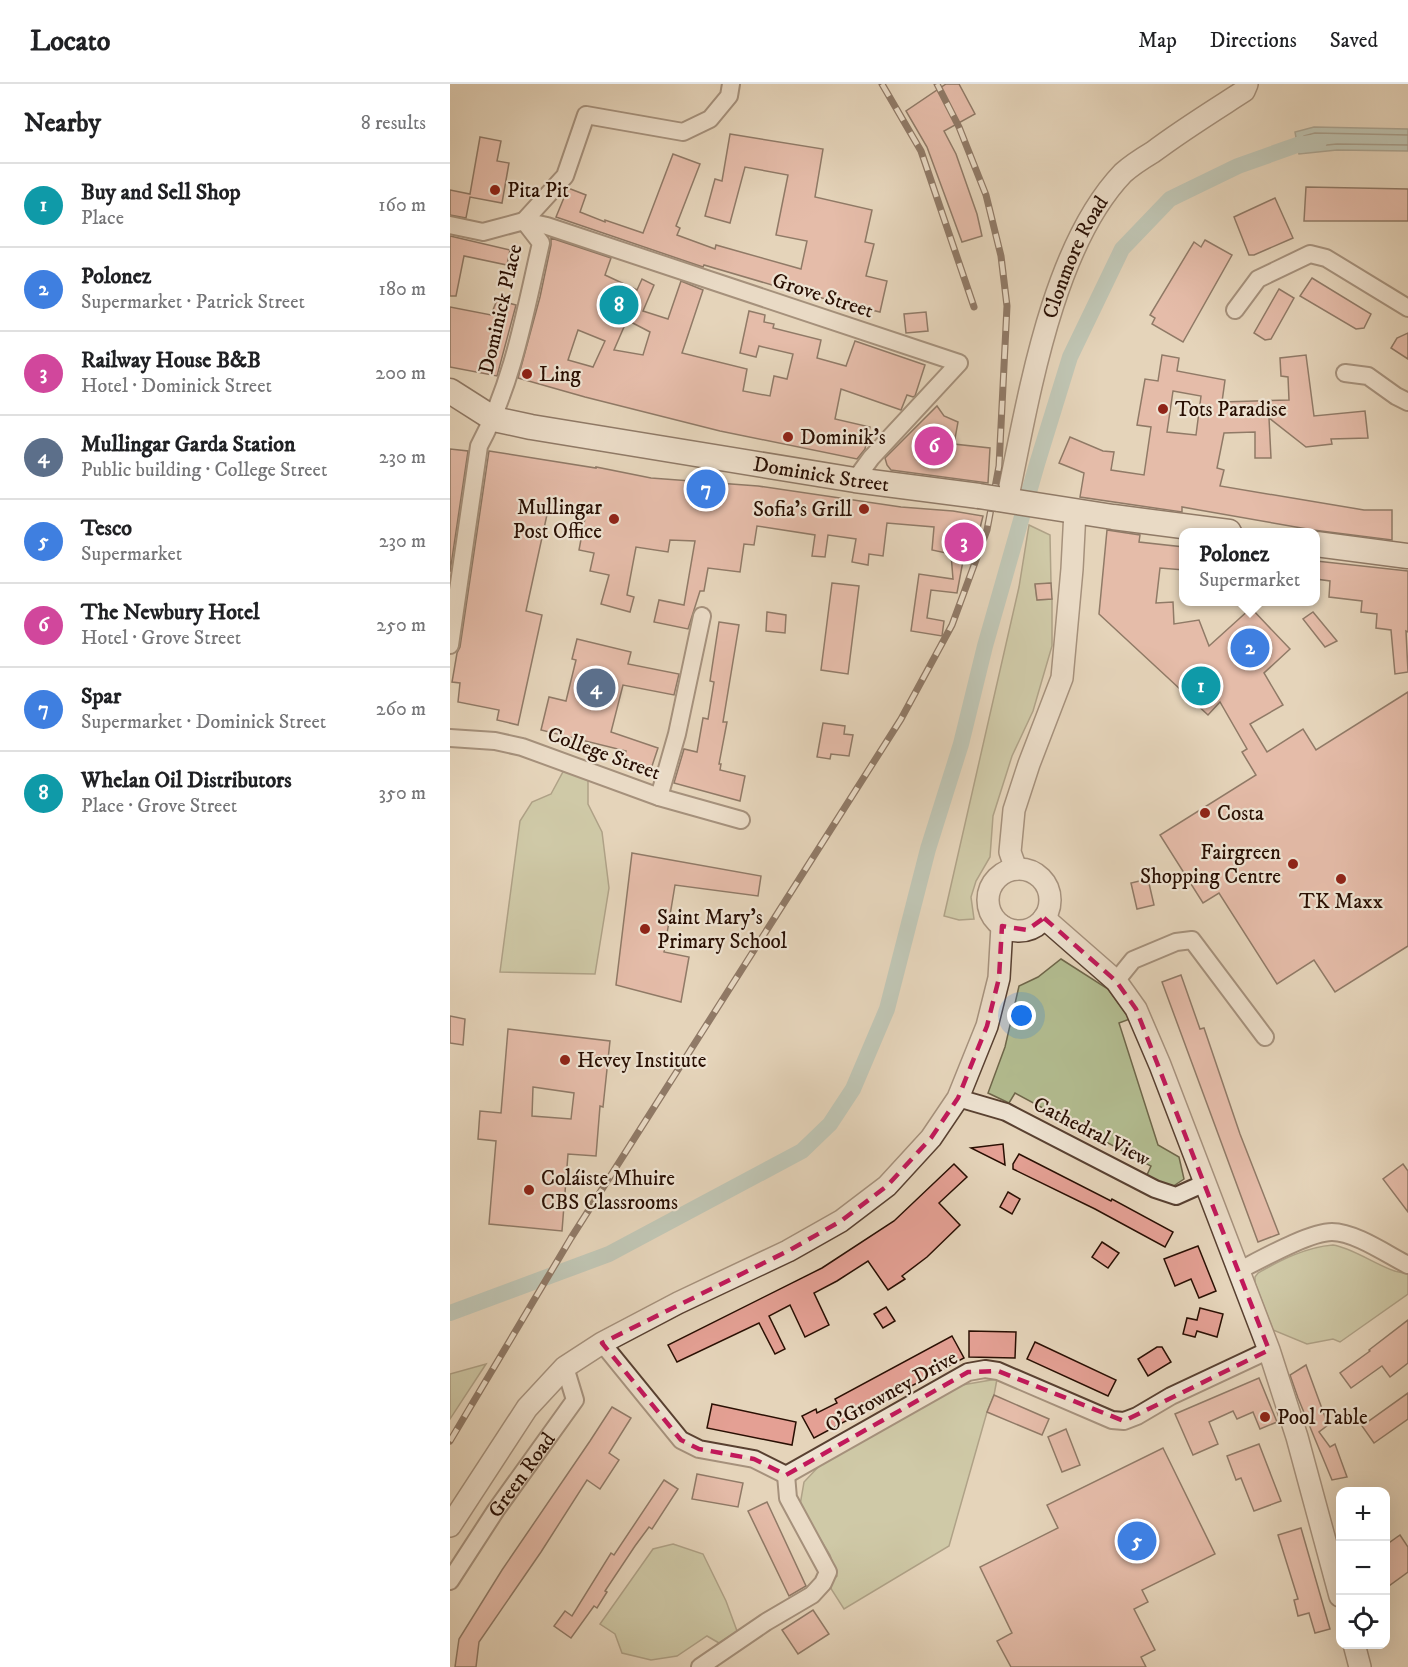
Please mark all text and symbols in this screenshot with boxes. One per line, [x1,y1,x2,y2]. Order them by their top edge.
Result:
text: Locato [30,24,110,59]
text: Map [1138,28,1177,54]
text: Directions [1210,28,1297,54]
text: Saved [1330,28,1378,54]
text: Nearby [24,107,101,140]
text: 8 results [361,111,426,136]
place label: Pita Pit [507,178,569,204]
text: Buy and Sell Shop [81,179,241,206]
marker: Pita Pit [488,183,502,197]
street label: Clonmore Road [1037,191,1115,322]
text: 1 [40,193,47,218]
text: 160 m [378,193,426,218]
text: Place [81,206,124,231]
street label: Dominick Place [473,241,529,377]
text: Polonez [81,263,151,290]
street label: Grove Street [769,267,877,325]
text: 2 [39,277,48,302]
text: 180 m [379,277,426,302]
pin: 8 [600,282,638,328]
text: Supermarket · Patrick Street [81,290,305,315]
text: Railway House B&B [81,347,261,374]
text: 3 [40,361,47,386]
text: 200 m [375,361,426,386]
place label: Ling [539,362,582,388]
marker: Ling [520,367,534,381]
text: Hotel · Dominick Street [81,374,272,399]
place label: Tots Paradise [1175,397,1287,423]
marker: Tots Paradise [1156,402,1170,416]
pin: 6 [914,424,954,469]
place label: Dominik's [800,425,886,451]
marker: Dominik's [781,430,795,444]
text: Mullingar Garda Station [81,431,295,458]
text: 4 [38,445,49,470]
text: 230 m [379,445,426,470]
street label: Dominick Street [751,452,891,498]
text: Public building · College Street [81,458,327,483]
pin: 7 [686,466,726,512]
place label: Mullingar Post Office [513,495,602,545]
place label: Sofia's Grill [753,497,853,523]
marker: Sofia's Grill [857,502,871,516]
marker: Mullingar Post Office [607,512,621,526]
text: Tesco [81,515,132,542]
pin: 3 [944,520,984,564]
popup [1179,528,1320,606]
text: 5 [39,529,48,554]
text: 230 m [379,529,426,554]
text: Polonez [1199,541,1269,568]
text: Supermarket [81,542,182,567]
text: Supermarket [1199,568,1300,593]
text: The Newbury Hotel [81,599,260,626]
text: 6 [38,613,49,638]
text: 250 m [376,613,426,638]
text: Hotel · Grove Street [81,626,241,651]
pin: 2 [1230,626,1270,670]
pin: 1 [1182,664,1221,708]
pin: 4 [576,666,616,710]
text: Spar [81,683,121,710]
text: 7 [38,697,49,722]
text: 260 m [376,697,426,722]
text: Supermarket · Dominick Street [81,710,326,735]
street label: College Street [544,721,664,786]
text: Whelan Oil Distributors [81,767,292,794]
text: 8 [38,781,49,806]
text: 350 m [379,781,426,806]
text: Place · Grove Street [81,794,237,819]
place label: Costa [1217,801,1264,827]
marker: Costa [1198,806,1212,820]
place label: Fairgreen Shopping Centre [1140,840,1281,890]
marker: Fairgreen Shopping Centre [1286,857,1300,871]
marker: TK Maxx [1334,872,1348,886]
place label: TK Maxx [1299,889,1383,915]
place label: Saint Mary's Primary School [657,905,788,955]
marker: Saint Mary's Primary School [638,922,652,936]
your location [1007,1001,1036,1030]
place label: Hevey Institute [577,1048,707,1074]
marker: Hevey Institute [558,1053,572,1067]
street label: Cathedral View [1029,1091,1155,1173]
place label: Coláiste Mhuire CBS Classrooms [541,1166,678,1216]
marker: Coláiste Mhuire CBS Classrooms [522,1183,536,1197]
street label: O'Growney Drive [821,1345,962,1439]
place label: Pool Table [1277,1405,1368,1431]
marker: Pool Table [1258,1410,1272,1424]
street label: Green Road [483,1427,562,1523]
map controls [1336,1487,1390,1649]
button: + [1336,1487,1390,1541]
pin: 5 [1118,1518,1156,1564]
button: − [1336,1541,1390,1595]
button: locate [1336,1595,1390,1649]

